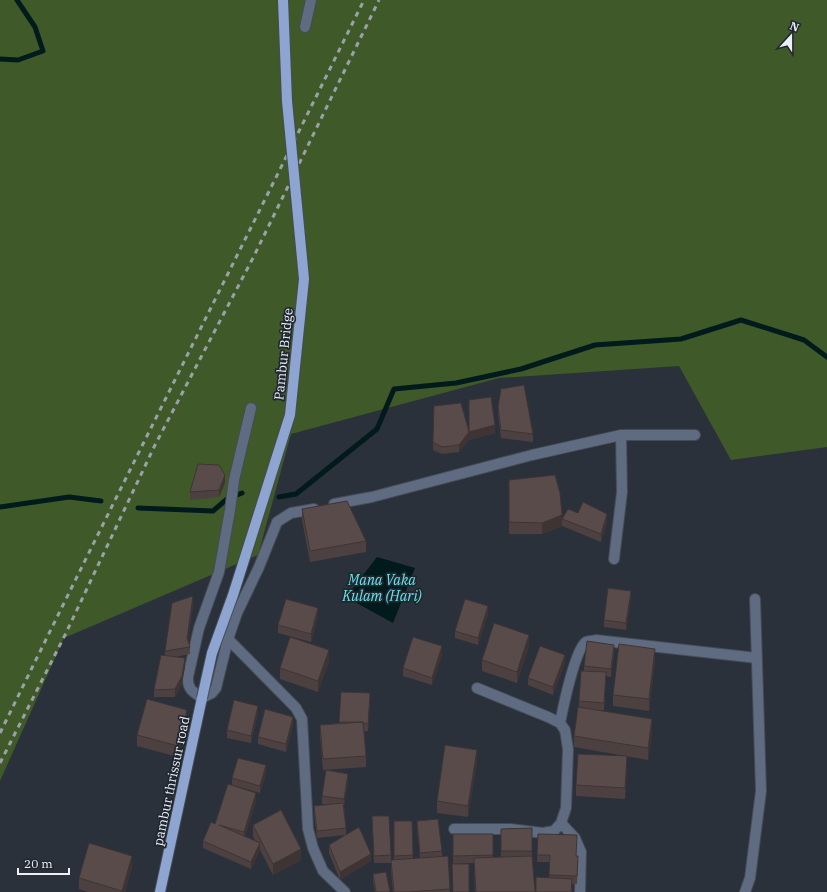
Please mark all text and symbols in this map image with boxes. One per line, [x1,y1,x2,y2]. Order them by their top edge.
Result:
north arrow [771,16,811,56]
text: N [788,19,801,35]
street label: Pambur Bridge [270,307,297,401]
water label: Mana Vaka Kulam (Hari) [341,571,422,605]
street label: pambur thrissur road [149,715,194,848]
scale bar [18,850,69,876]
text: 20 m [24,856,53,871]

